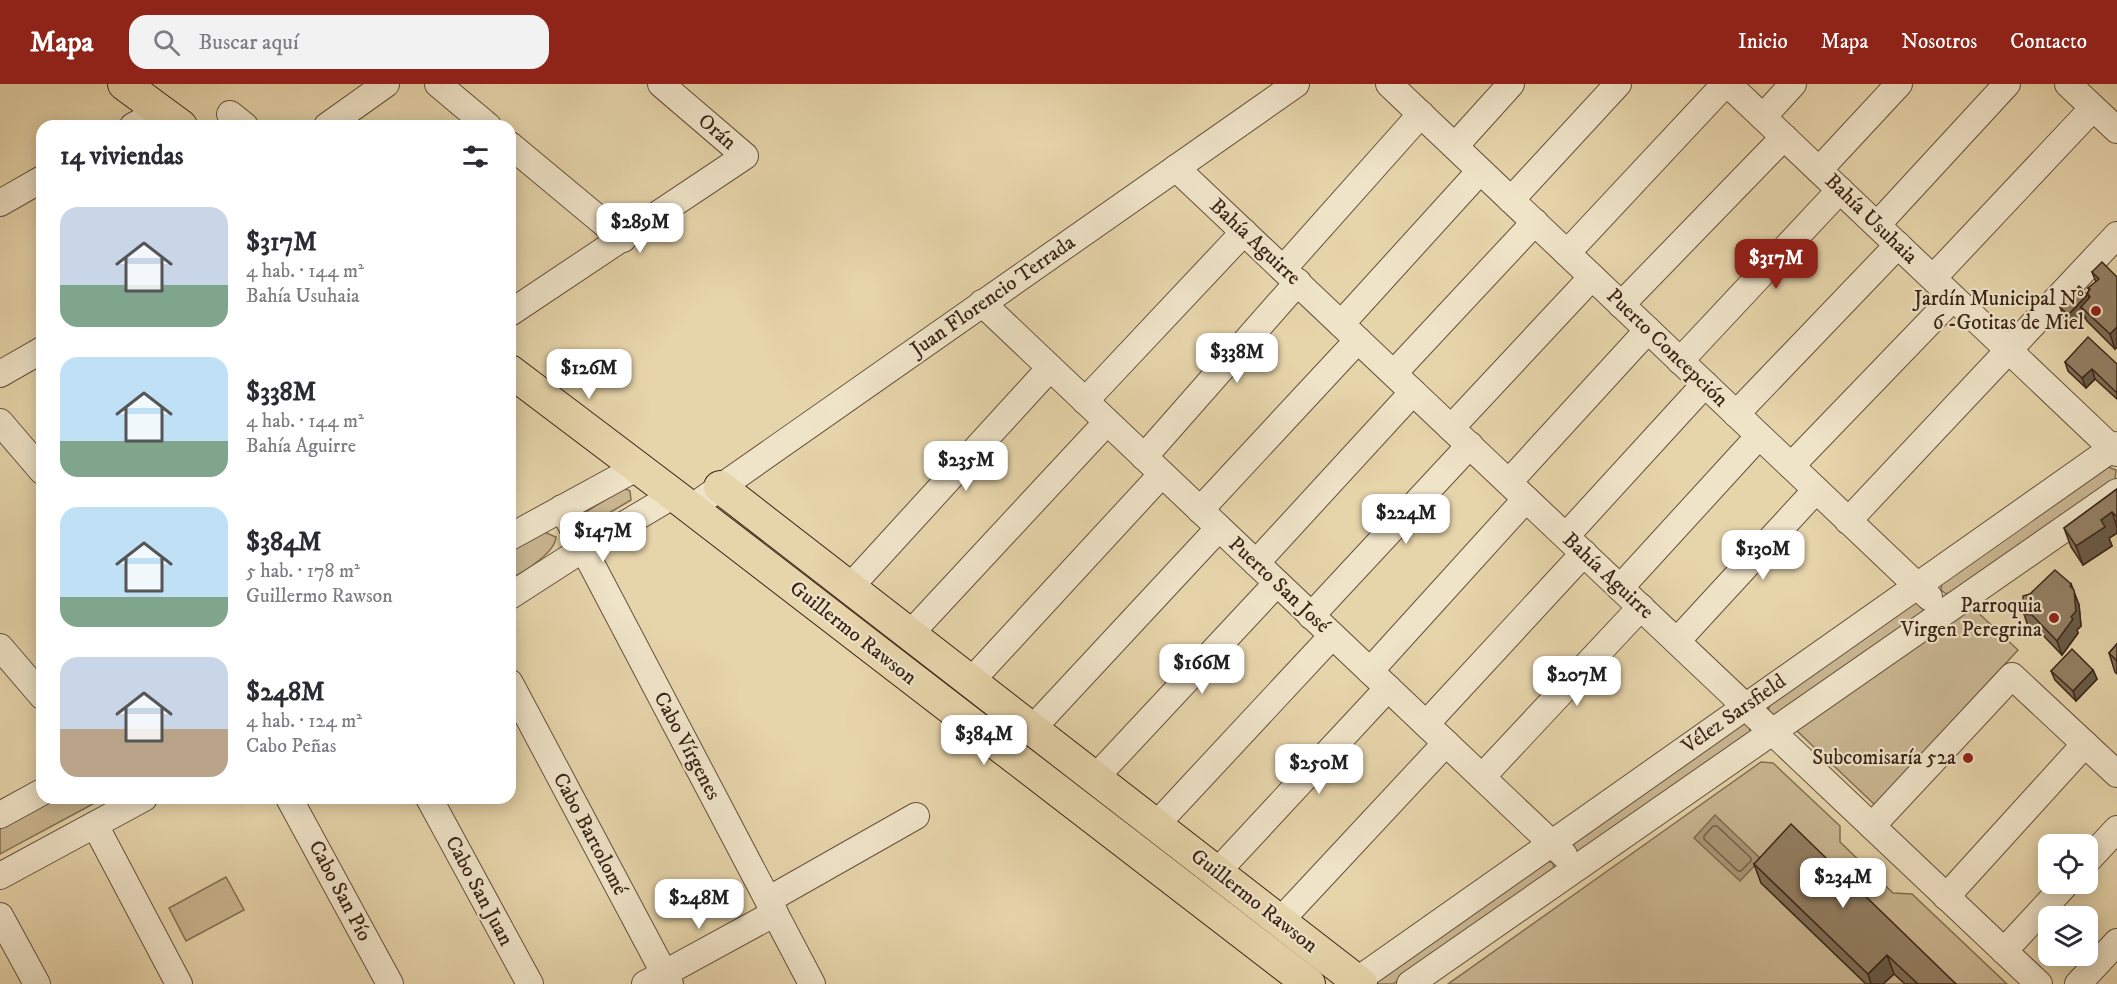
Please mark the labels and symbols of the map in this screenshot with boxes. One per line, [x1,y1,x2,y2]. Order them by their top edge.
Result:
street label: Orán [692,108,742,156]
street label: Bahía Usuhaia [1819,168,1923,270]
street label: Bahía Aguirre [1204,193,1306,291]
pin: $289M [598,203,682,254]
street label: Juan Florencio Terrada [904,229,1080,364]
pin: $317M [1734,239,1818,290]
street label: Puerto Concepción [1601,283,1733,413]
place label: Jardín Municipal N° 6 -Gotitas de Miel [1912,286,2085,336]
marker: Jardín Municipal N° 6 -Gotitas de Miel [2089,304,2103,318]
pin: $338M [1195,333,1279,384]
pin: $126M [547,349,631,400]
pin: $235M [924,441,1008,492]
pin: $224M [1364,494,1448,545]
pin: $147M [561,512,645,563]
street label: Bahía Aguirre [1557,527,1659,625]
pin: $130M [1721,530,1805,581]
street label: Puerto San José [1223,531,1335,639]
street label: Guillermo Rawson [784,575,922,691]
place label: Parroquia Virgen Peregrina [1900,593,2042,643]
marker: Parroquia Virgen Peregrina [2047,611,2061,625]
pin: $166M [1160,644,1244,695]
pin: $207M [1535,656,1619,707]
street label: Vélez Sarsfield [1676,668,1792,760]
street label: Cabo Vírgenes [648,687,726,805]
pin: $384M [942,715,1026,766]
pin: $250M [1277,744,1361,795]
place label: Subcomisaría 52a [1812,745,1956,771]
marker: Subcomisaría 52a [1961,751,1975,765]
street label: Cabo Bartolomé [547,768,633,900]
street label: Cabo San Juan [439,832,519,950]
street label: Cabo San Pío [303,836,377,946]
street label: Guillermo Rawson [1185,843,1323,959]
pin: $234M [1801,858,1885,909]
pin: $248M [657,879,741,930]

